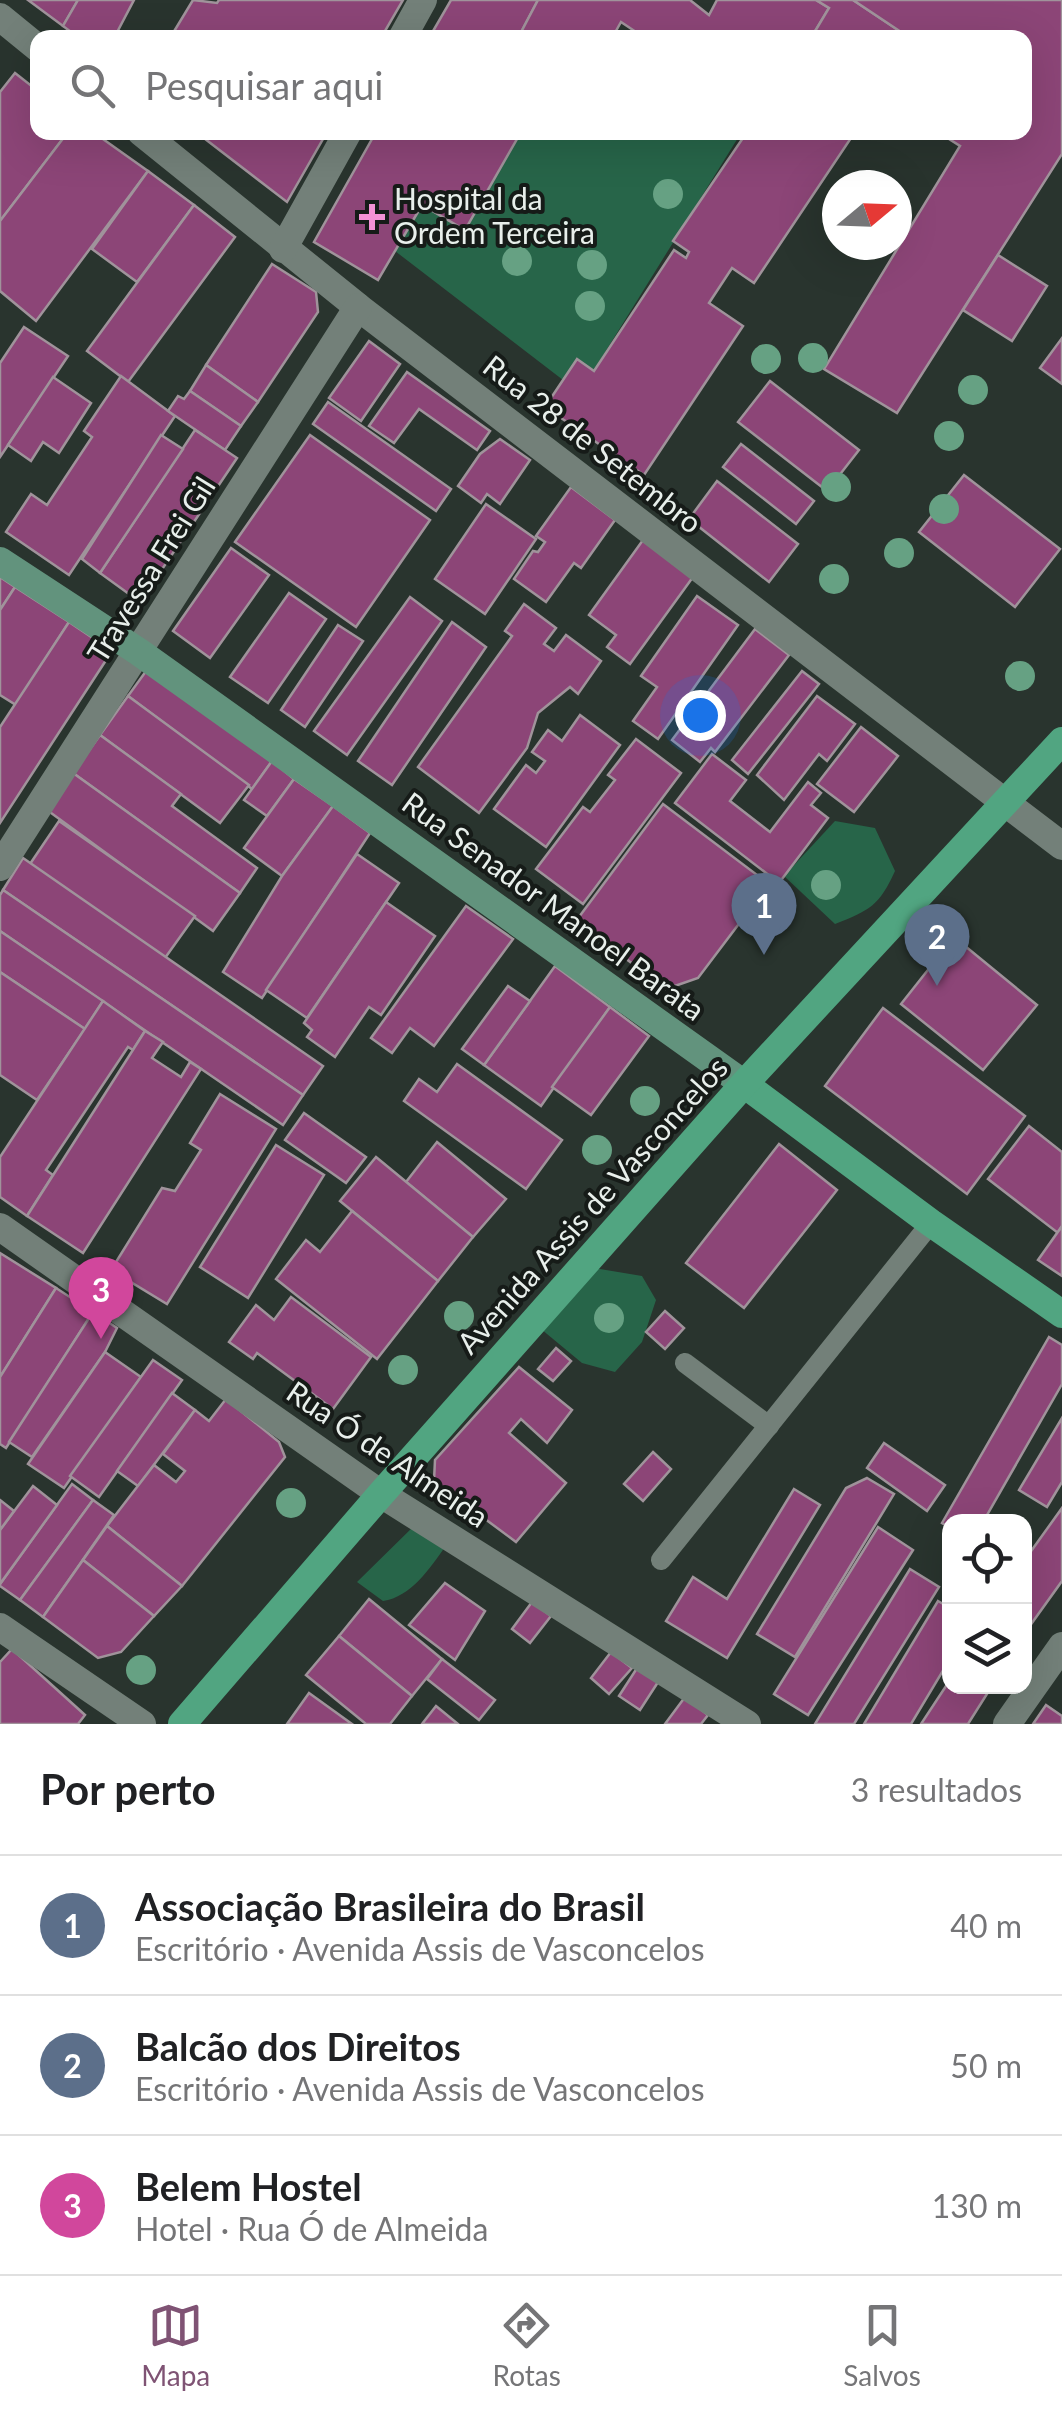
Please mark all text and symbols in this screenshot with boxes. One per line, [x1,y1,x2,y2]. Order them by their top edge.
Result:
search box [30,30,1032,140]
icon: search [65,58,120,113]
text: Pesquisar aqui [145,62,384,108]
north arrow [822,170,912,260]
place label: Hospital da Ordem Terceira [394,180,595,250]
marker: Hospital da Ordem Terceira [359,204,385,230]
street label: Rua 28 de Setembro [477,347,710,540]
street label: Travessa Frei Gil [79,470,222,668]
your location [675,690,726,741]
street label: Rua Senador Manoel Barata [396,784,712,1027]
pin: 1 [732,872,796,955]
pin: 2 [904,904,970,986]
street label: Avenida Assis de Vasconcelos [449,1049,734,1360]
pin: 3 [68,1256,134,1339]
street label: Rua Ó de Almeida [281,1373,496,1534]
map controls [942,1514,1032,1694]
button: locate [942,1514,1032,1604]
button: layers [942,1604,1032,1694]
text: Por perto [40,1764,216,1814]
text: 3 resultados [851,1770,1022,1809]
text: Associação Brasileira do Brasil [135,1883,645,1929]
text: 1 [63,1906,82,1945]
text: 40 m [950,1906,1022,1945]
text: Escritório · Avenida Assis de Vasconcelos [135,1929,705,1968]
text: Balcão dos Direitos [135,2023,461,2069]
text: 2 [63,2046,82,2085]
text: 50 m [950,2046,1022,2085]
text: Escritório · Avenida Assis de Vasconcelos [135,2069,705,2108]
text: Belem Hostel [135,2163,362,2209]
text: 3 [63,2186,82,2225]
text: 130 m [932,2186,1022,2225]
text: Hotel · Rua Ó de Almeida [135,2209,488,2248]
tab: Mapa [141,2298,210,2392]
tab: Rotas [493,2298,561,2392]
tab: Salvos [843,2298,921,2392]

